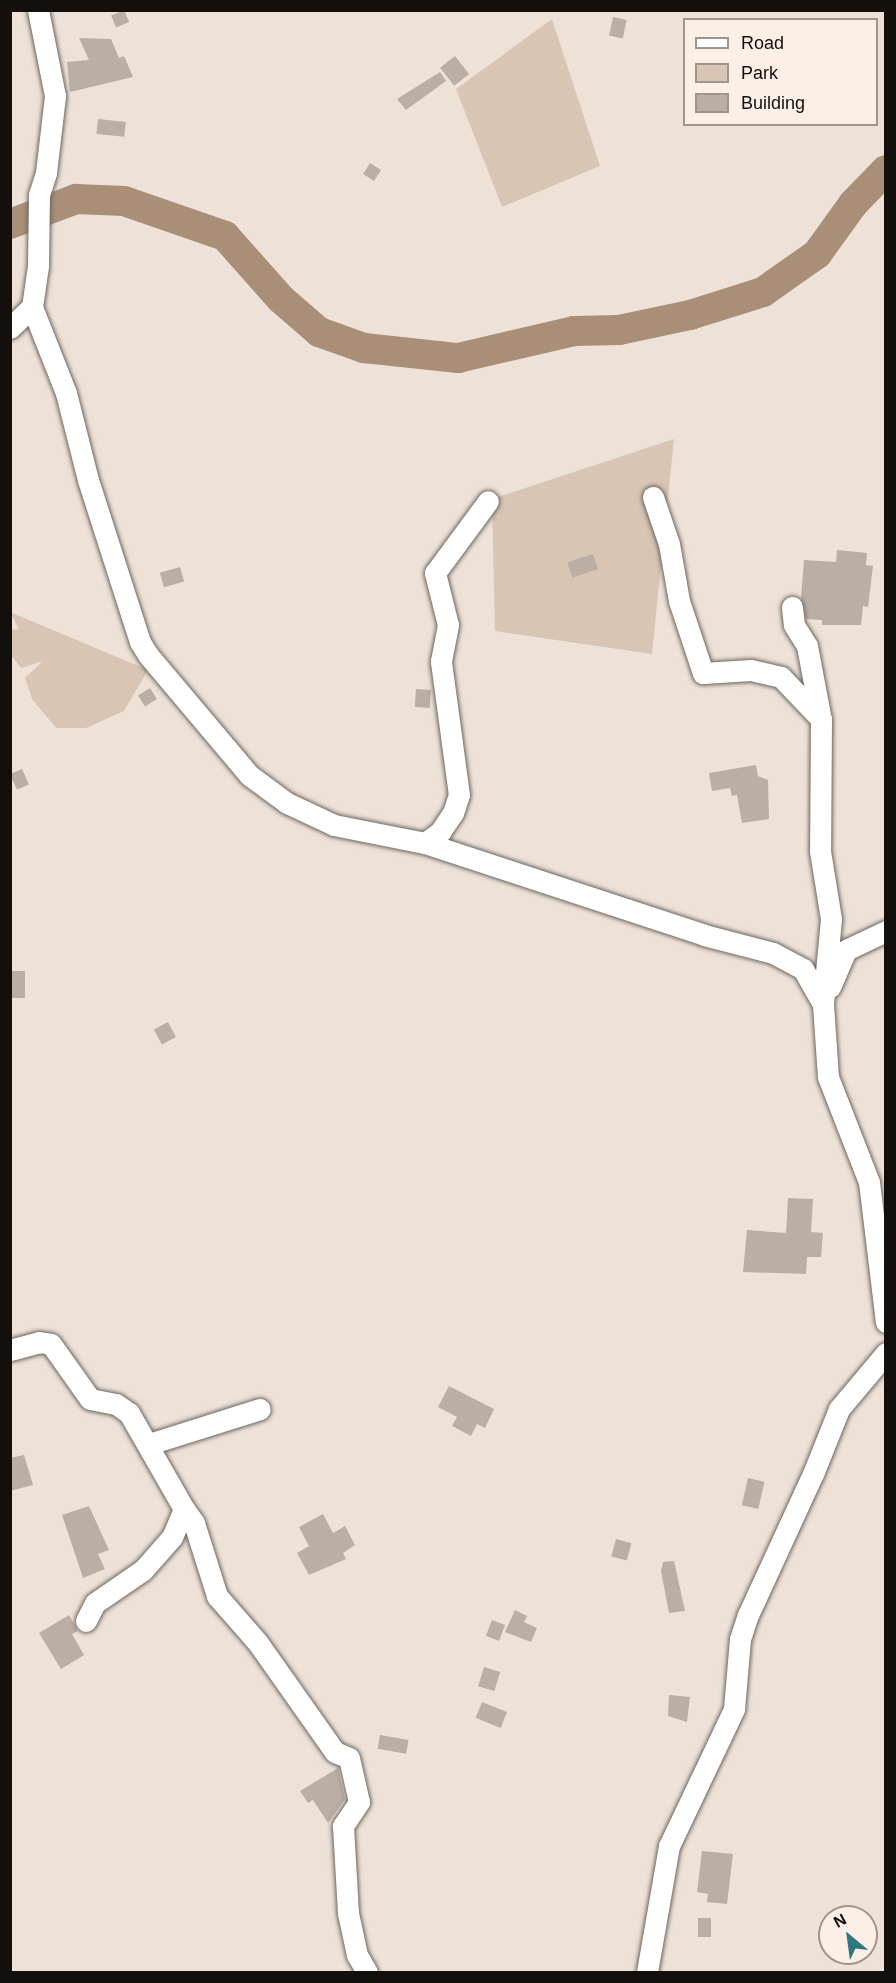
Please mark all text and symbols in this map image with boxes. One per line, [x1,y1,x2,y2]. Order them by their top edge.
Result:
legend [683,18,878,126]
text: Road [741,33,784,53]
text: Park [741,63,778,83]
text: Building [741,93,805,113]
north arrow [818,1905,878,1965]
text: N [831,1910,849,1931]

